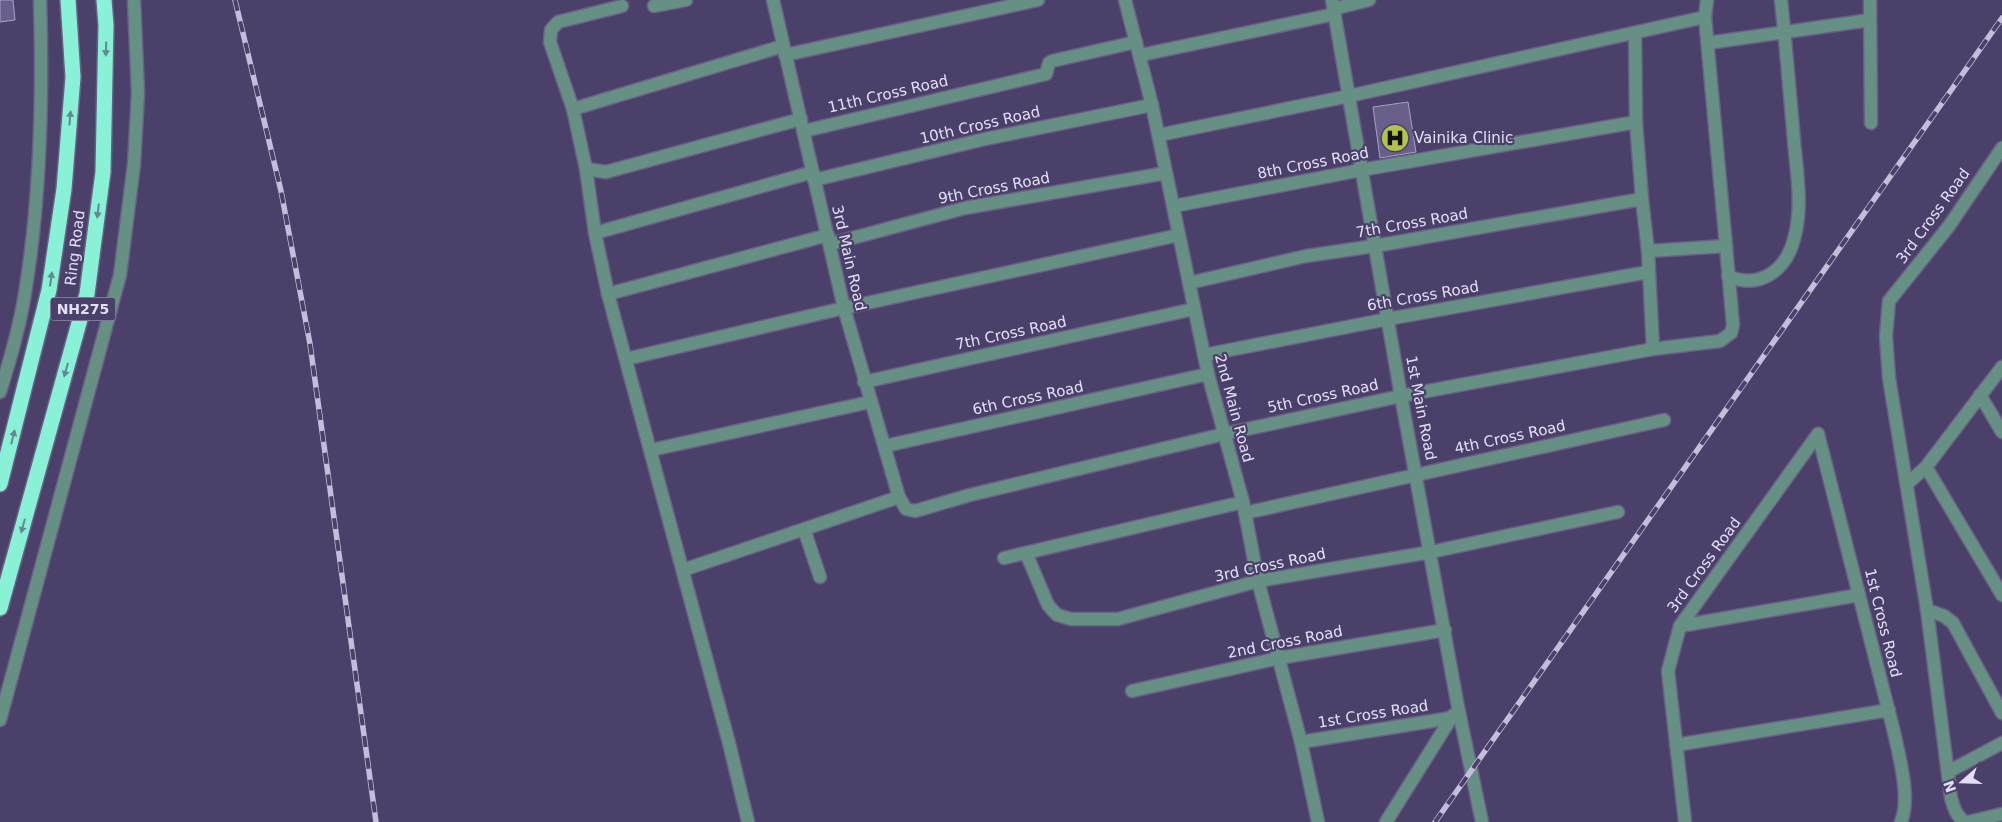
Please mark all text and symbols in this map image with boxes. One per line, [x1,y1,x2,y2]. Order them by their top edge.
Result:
one-way arrow [102,41,110,57]
street label: 11th Cross Road [826,71,950,117]
street label: 10th Cross Road [918,102,1042,148]
one-way arrow [66,109,74,125]
hospital icon: Vainika Clinic [1380,123,1410,153]
place label: Vainika Clinic [1414,129,1513,147]
street label: 8th Cross Road [1256,143,1370,183]
street label: 3rd Cross Road [1892,165,1974,267]
street label: 9th Cross Road [937,168,1051,208]
one-way arrow [94,203,102,219]
street label: 3rd Main Road [828,203,870,313]
street label: 7th Cross Road [1355,204,1469,242]
street label: Ring Road [61,209,89,287]
one-way arrow [47,271,55,287]
street label: 6th Cross Road [1366,277,1480,315]
road number: NH275 [51,298,116,320]
street label: 7th Cross Road [954,312,1068,354]
street label: 2nd Main Road [1211,352,1257,464]
street label: 1st Main Road [1402,354,1440,462]
one-way arrow [62,362,70,377]
street label: 5th Cross Road [1266,375,1380,417]
street label: 6th Cross Road [971,377,1085,419]
street label: 4th Cross Road [1453,416,1567,458]
one-way arrow [9,429,17,444]
street label: 3rd Cross Road [1663,514,1745,616]
one-way arrow [18,519,26,534]
street label: 3rd Cross Road [1213,544,1327,586]
street label: 1st Cross Road [1861,567,1905,679]
street label: 2nd Cross Road [1226,622,1344,662]
street label: 1st Cross Road [1317,696,1429,732]
north arrow [1937,757,1987,807]
text: N [1940,778,1959,795]

